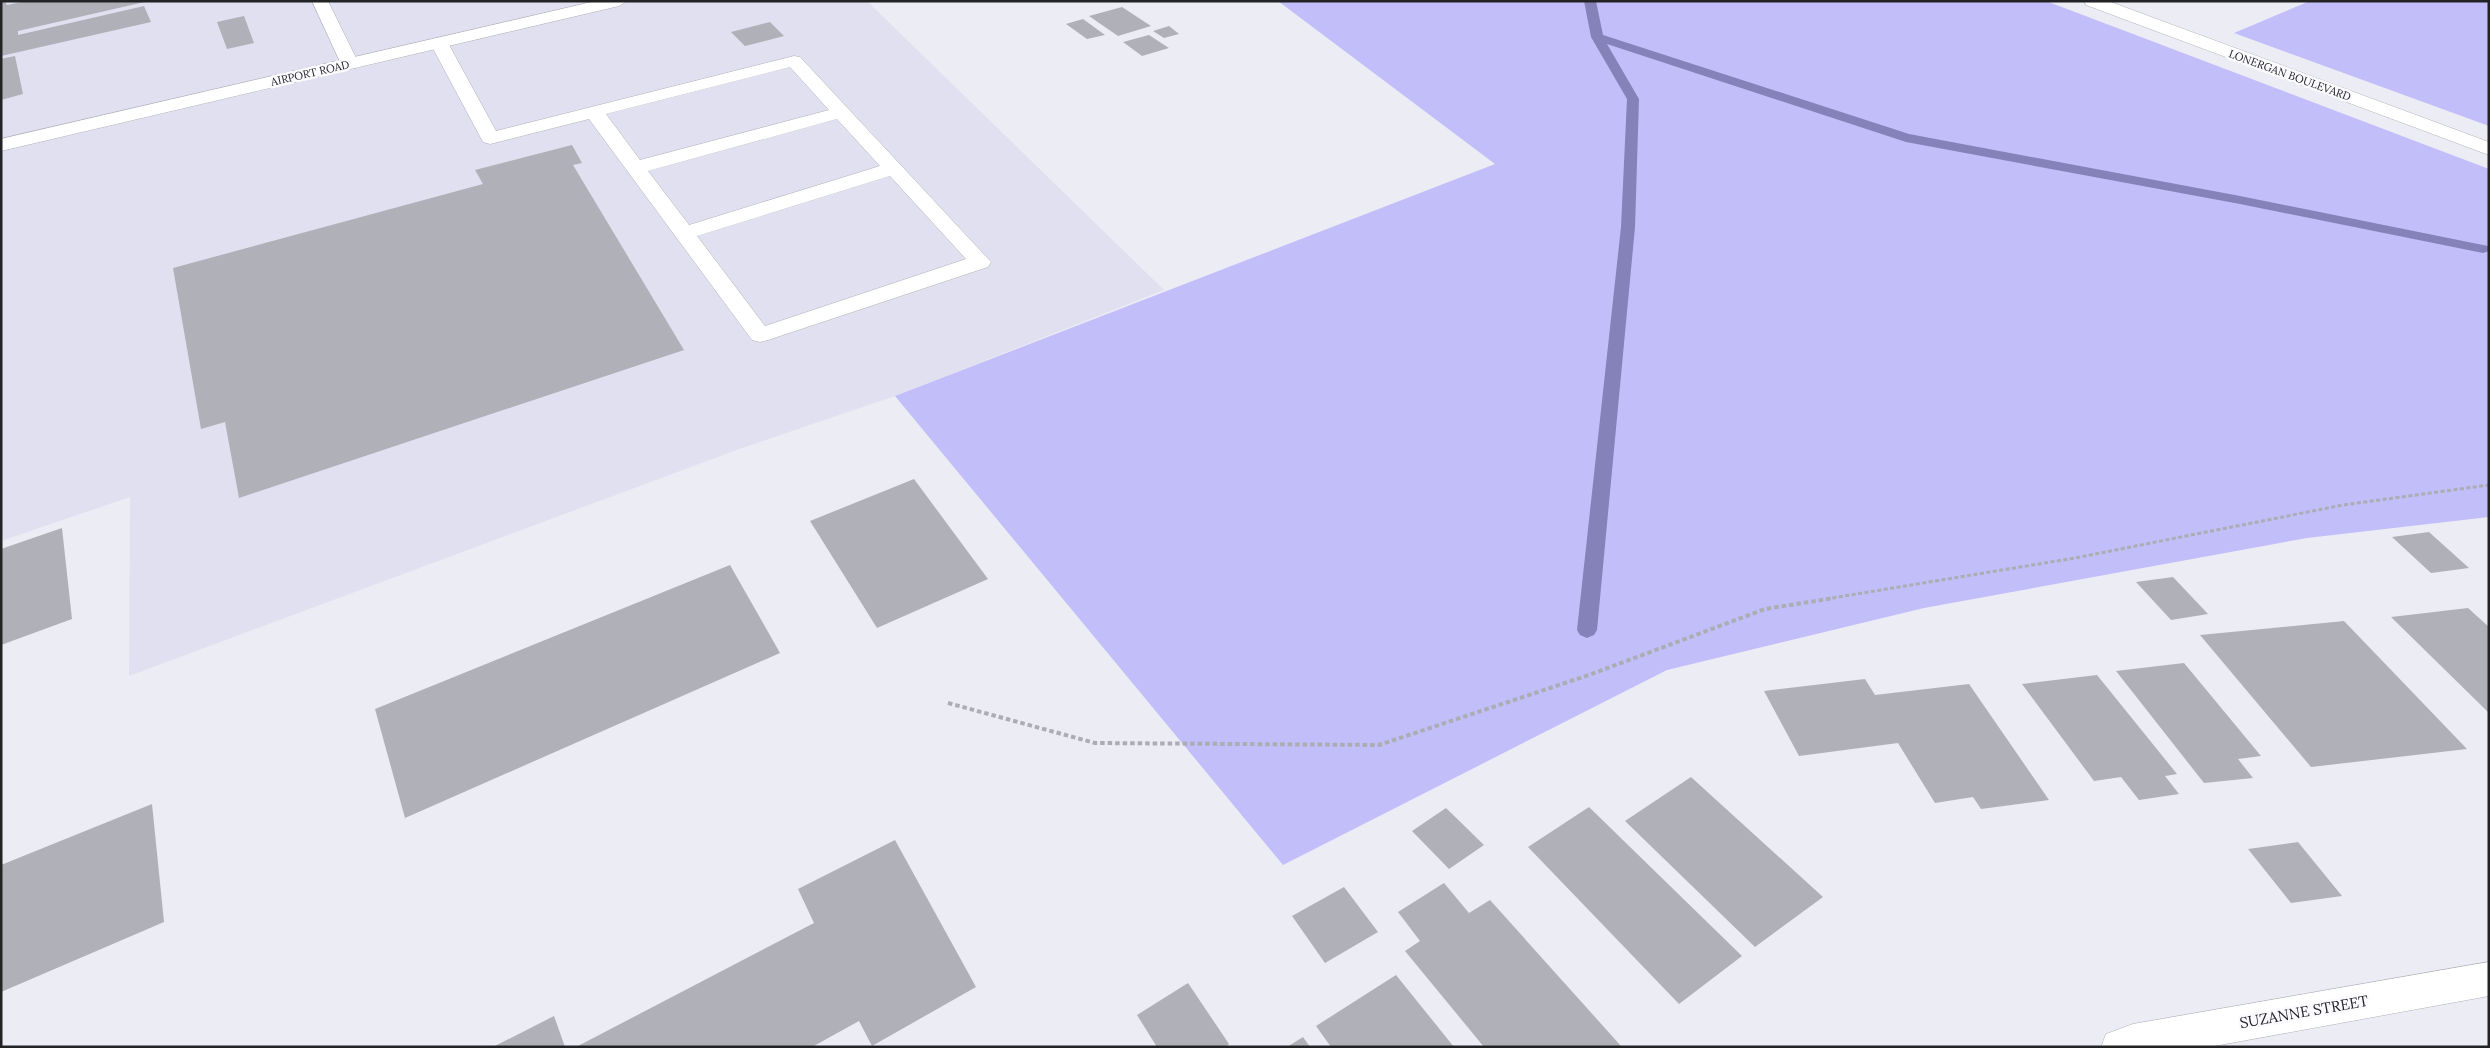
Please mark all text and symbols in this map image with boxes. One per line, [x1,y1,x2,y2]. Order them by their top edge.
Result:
street label: LONERGAN BOULEVARD [2227,46,2353,104]
street label: AIRPORT ROAD [268,57,351,89]
street label: SUZANNE STREET [2238,991,2370,1032]

